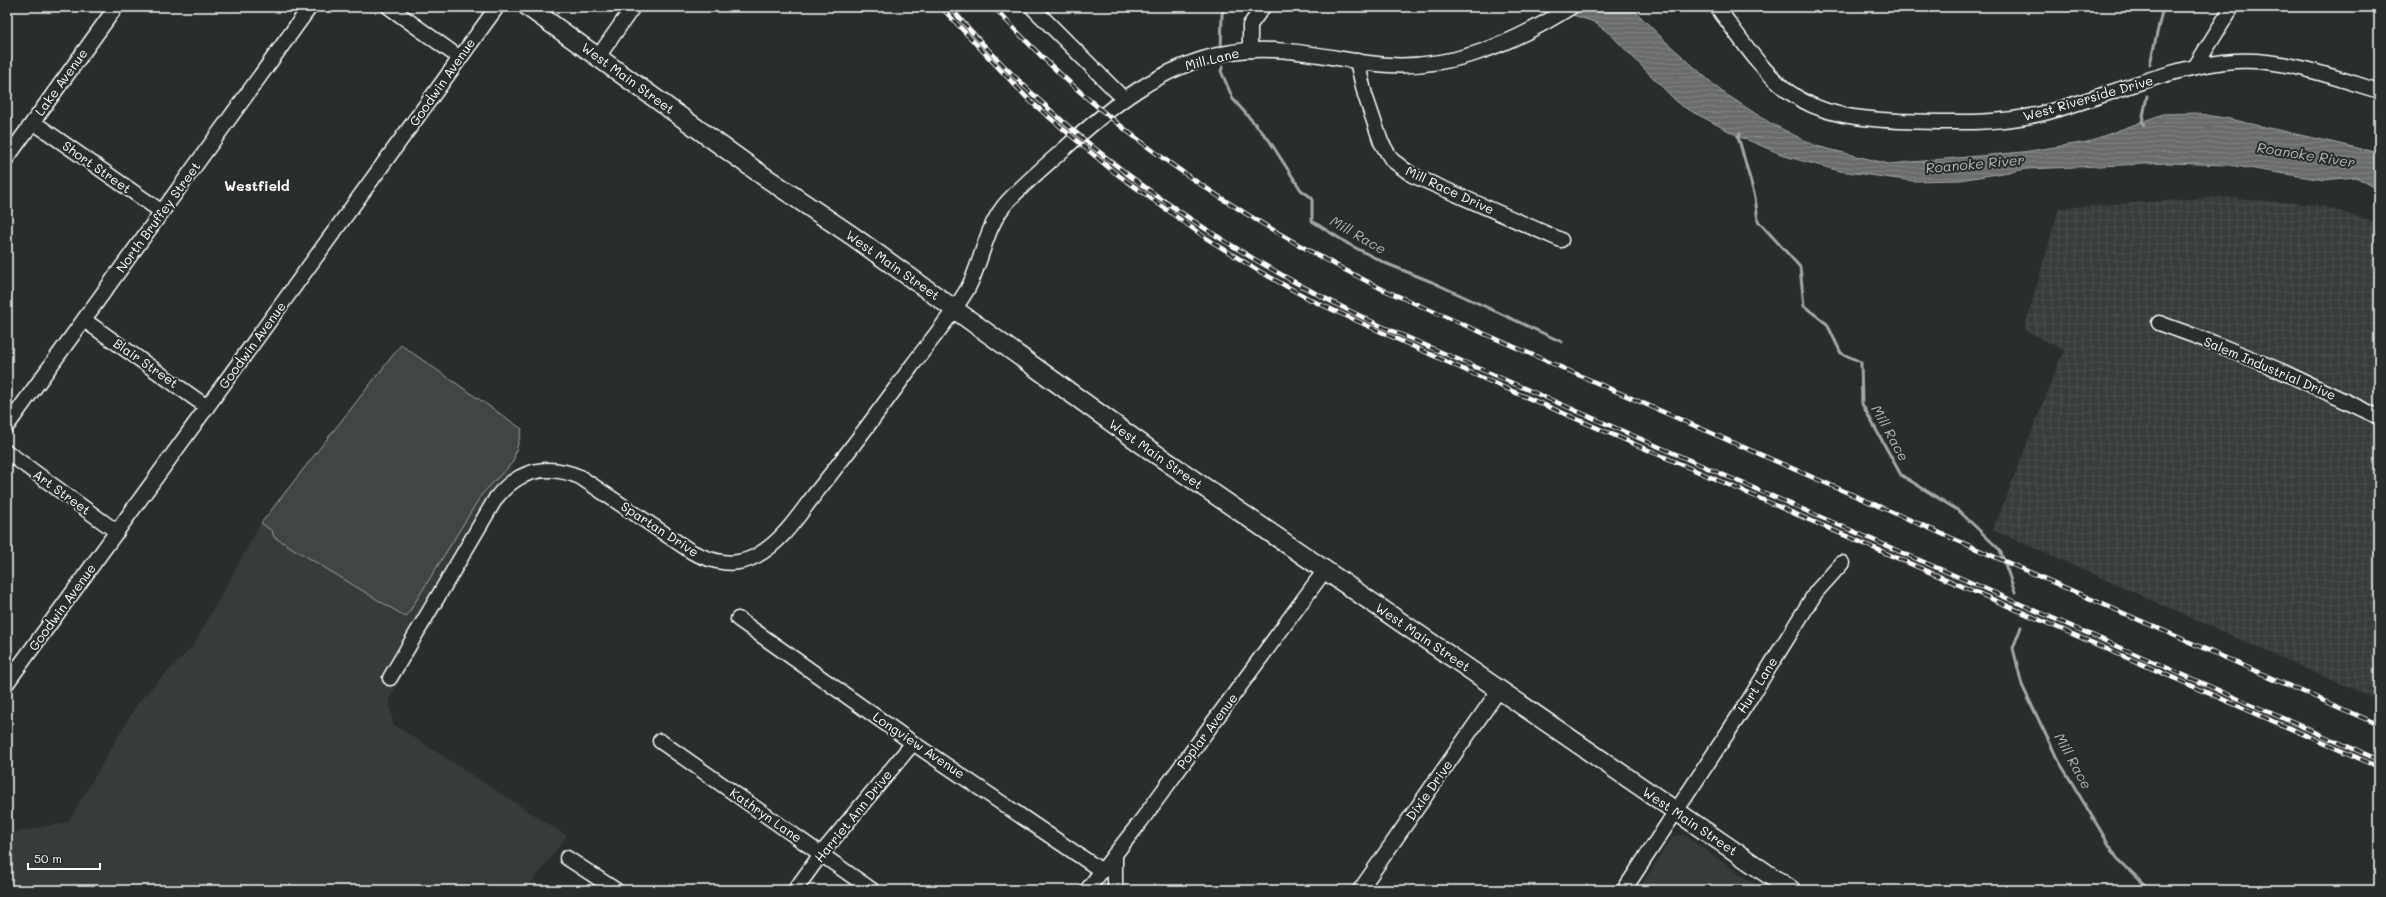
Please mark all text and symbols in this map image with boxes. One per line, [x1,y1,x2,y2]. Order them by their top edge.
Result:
street label: Goodwin Avenue [405,34,478,129]
street label: West Main Street [578,38,678,117]
street label: Mill Lane [1183,44,1241,73]
street label: Lake Avenue [30,45,91,119]
street label: West Riverside Drive [2021,71,2155,124]
street label: Short Street [60,137,135,197]
water label: Roanoke River [2256,137,2356,172]
water label: Roanoke River [1925,150,2025,177]
street label: North Bruffey Street [112,158,204,276]
street label: Mill Race Drive [1403,162,1497,217]
district label: Westfield [224,176,290,195]
water label: Mill Race [1327,211,1390,258]
street label: West Main Street [843,226,944,303]
street label: Goodwin Avenue [214,298,289,392]
street label: Salem Industrial Drive [2202,332,2339,403]
street label: Blair Street [110,334,182,391]
water label: Mill Race [1867,401,1914,464]
street label: West Main Street [1106,415,1207,492]
street label: Art Street [30,465,95,518]
street label: Spartan Drive [618,497,702,560]
street label: Goodwin Avenue [24,560,99,654]
street label: West Main Street [1373,599,1474,675]
street label: Hurt Lane [1733,654,1780,716]
street label: Poplar Avenue [1173,689,1241,772]
street label: Longview Avenue [870,708,969,782]
water label: Mill Race [2050,729,2097,792]
street label: Dixie Drive [1402,756,1456,823]
street label: Harriet Ann Drive [810,766,895,865]
street label: West Main Street [1640,783,1741,859]
street label: Kathryn Lane [727,784,806,846]
scale bar [28,845,100,871]
text: 50 m [34,850,62,866]

